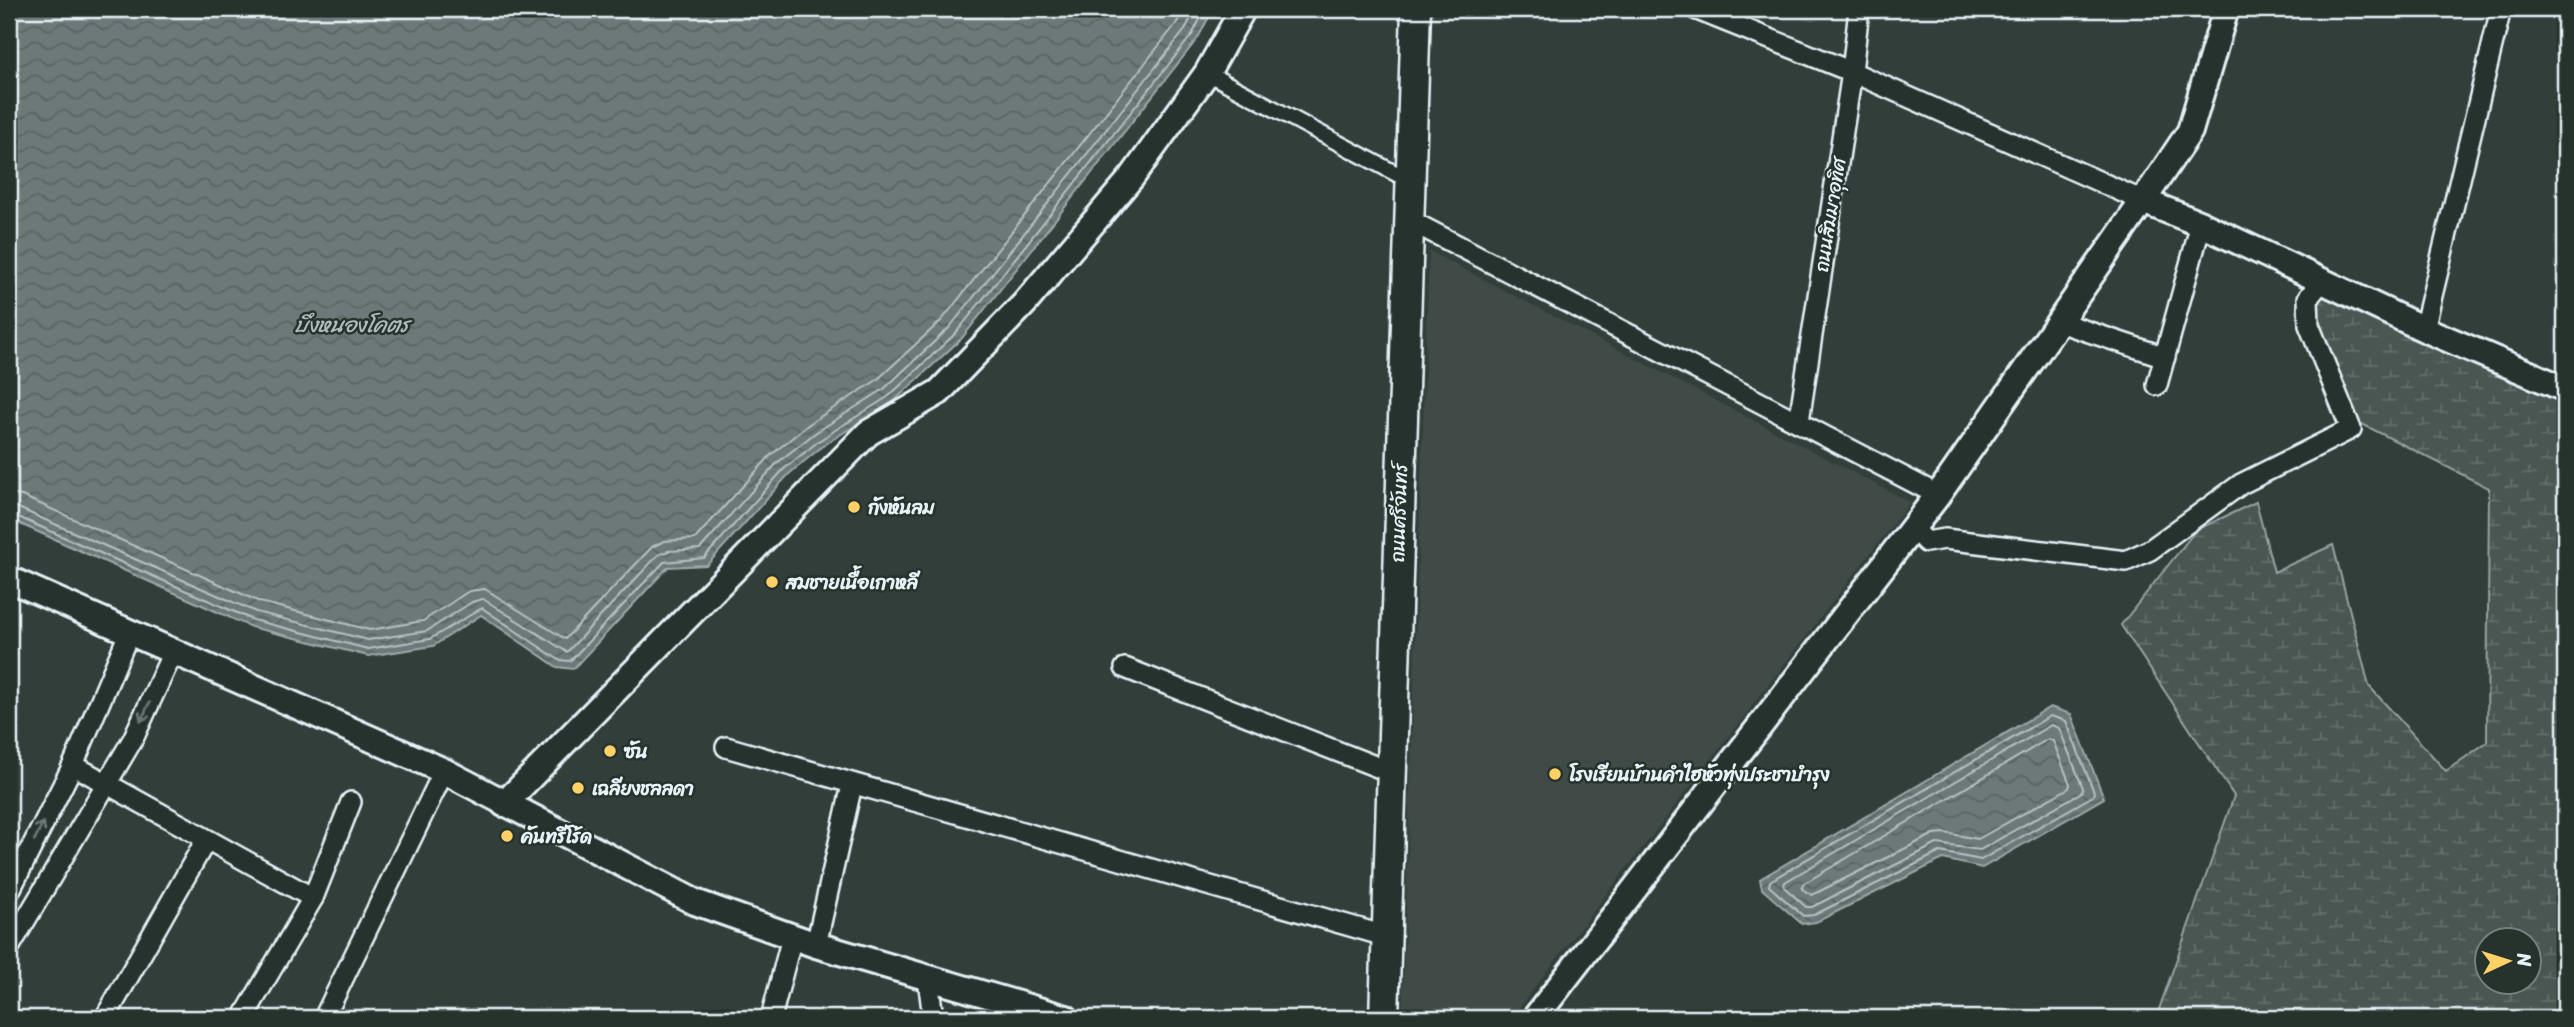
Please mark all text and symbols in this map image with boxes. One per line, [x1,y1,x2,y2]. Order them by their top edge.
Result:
street label: ถนนสิมมาอุทิศ [1805,153,1856,275]
water label: บึงหนองโคตร [295,306,413,344]
street label: ถนนศรีจันทร์ [1381,460,1417,563]
place label: กังหันลม [868,491,935,524]
marker: กังหันลม [846,499,862,515]
place label: สมชายเนื้อเกาหลี [785,565,921,599]
marker: สมชายเนื้อเกาหลี [764,574,780,590]
one-way arrow [138,701,151,722]
place label: ซัน [623,735,648,768]
marker: ซัน [602,743,618,759]
place label: โรงเรียนบ้านคำไฮหัวทุ่งประชาบำรุง [1569,758,1830,791]
marker: โรงเรียนบ้านคำไฮหัวทุ่งประชาบำรุง [1547,766,1563,782]
place label: เฉลียงชลลดา [592,772,694,805]
marker: เฉลียงชลลดา [570,780,586,796]
place label: คันทรีโร้ด [520,820,592,853]
one-way arrow [33,821,47,842]
marker: คันทรีโร้ด [499,828,515,844]
north arrow [2472,926,2542,996]
text: N [2507,951,2541,968]

